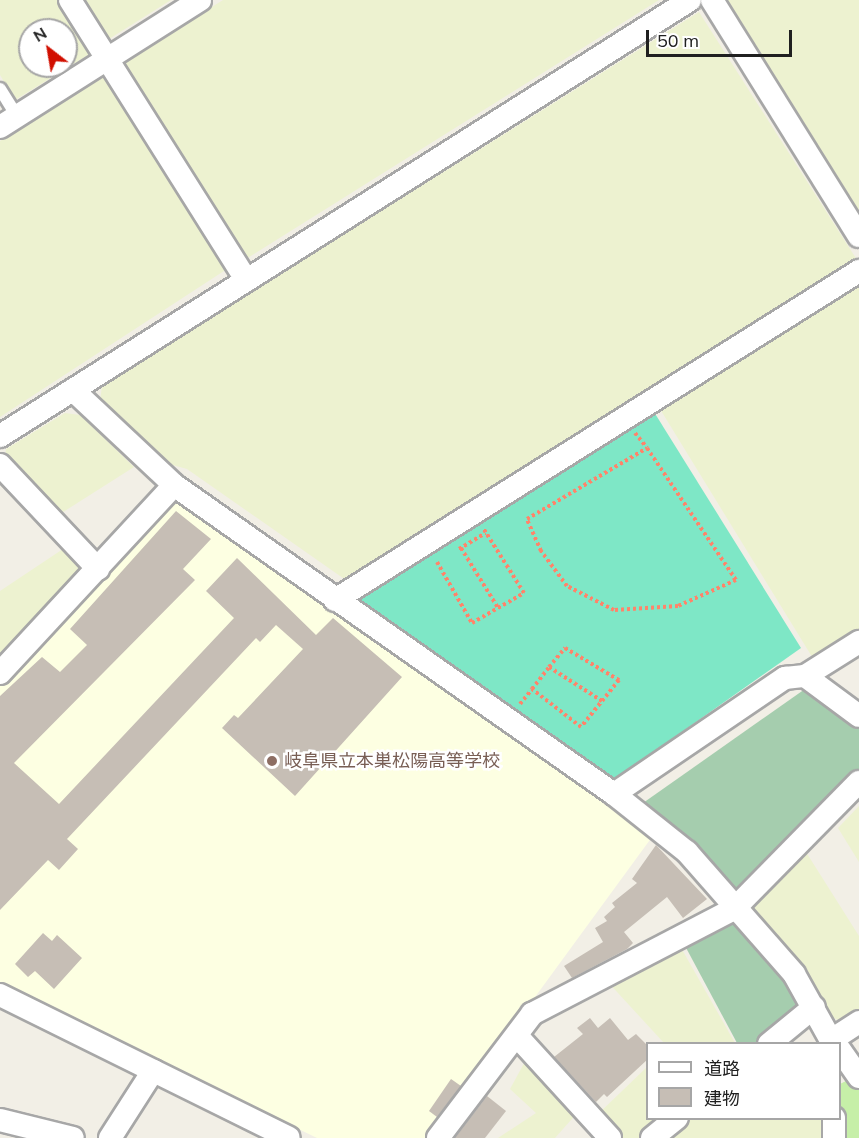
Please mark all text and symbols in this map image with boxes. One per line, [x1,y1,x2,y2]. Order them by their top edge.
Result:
north arrow [18,18,78,78]
scale bar [649,18,794,56]
text: N [29,23,50,46]
text: 50 m [657,29,699,52]
place label: 岐阜県立本巣松陽高等学校 [284,750,500,772]
marker: 岐阜県立本巣松陽高等学校 [265,754,279,768]
legend [646,1042,841,1120]
text: 道路 [704,1057,740,1080]
text: 建物 [704,1087,740,1110]

